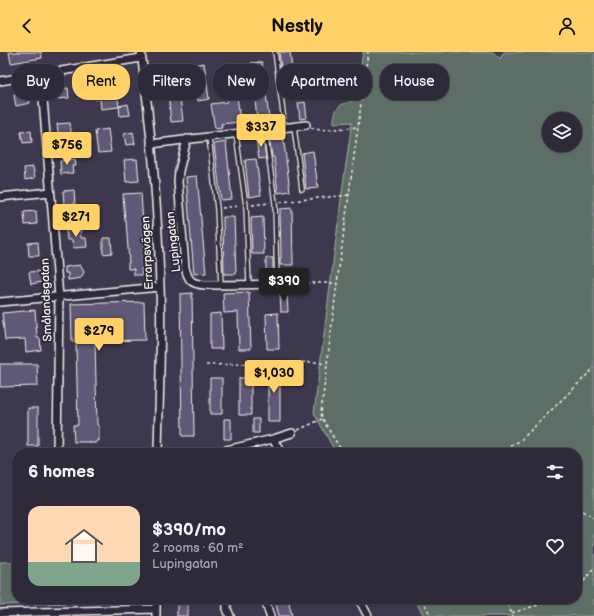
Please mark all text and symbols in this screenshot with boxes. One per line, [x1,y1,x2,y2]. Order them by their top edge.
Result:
icon: back [16,15,38,37]
icon: person [556,15,578,37]
text: Nestly [271,16,323,37]
chip: Buy [12,64,64,100]
chip: Rent [72,64,130,100]
chip: Filters [138,64,205,100]
chip: New [213,64,269,100]
chip: Apartment [277,64,372,100]
chip: House [380,64,449,100]
map controls [542,112,582,152]
button: layers [542,112,582,152]
pin: $337 [237,114,285,148]
text: $337 [246,119,276,135]
pin: $756 [43,132,91,166]
text: $756 [51,137,83,153]
pin: $271 [52,204,100,238]
text: $271 [62,209,90,225]
street label: Lupingatan [163,211,184,273]
street label: Errarpsvägen [138,216,157,290]
street label: Smålandsgatan [38,258,55,342]
pin: $390 [260,268,308,302]
text: $390 [268,273,300,289]
pin: $279 [75,318,123,352]
text: $279 [84,323,114,339]
pin: $1,030 [241,360,307,394]
text: $1,030 [254,365,294,381]
icon: filters [544,461,566,483]
text: 6 homes [28,462,95,482]
text: $390/mo [152,520,226,540]
icon: home [60,522,108,570]
icon: heart [544,535,566,557]
text: 2 rooms · 60 m² [152,540,244,556]
text: Lupingatan [152,556,218,572]

